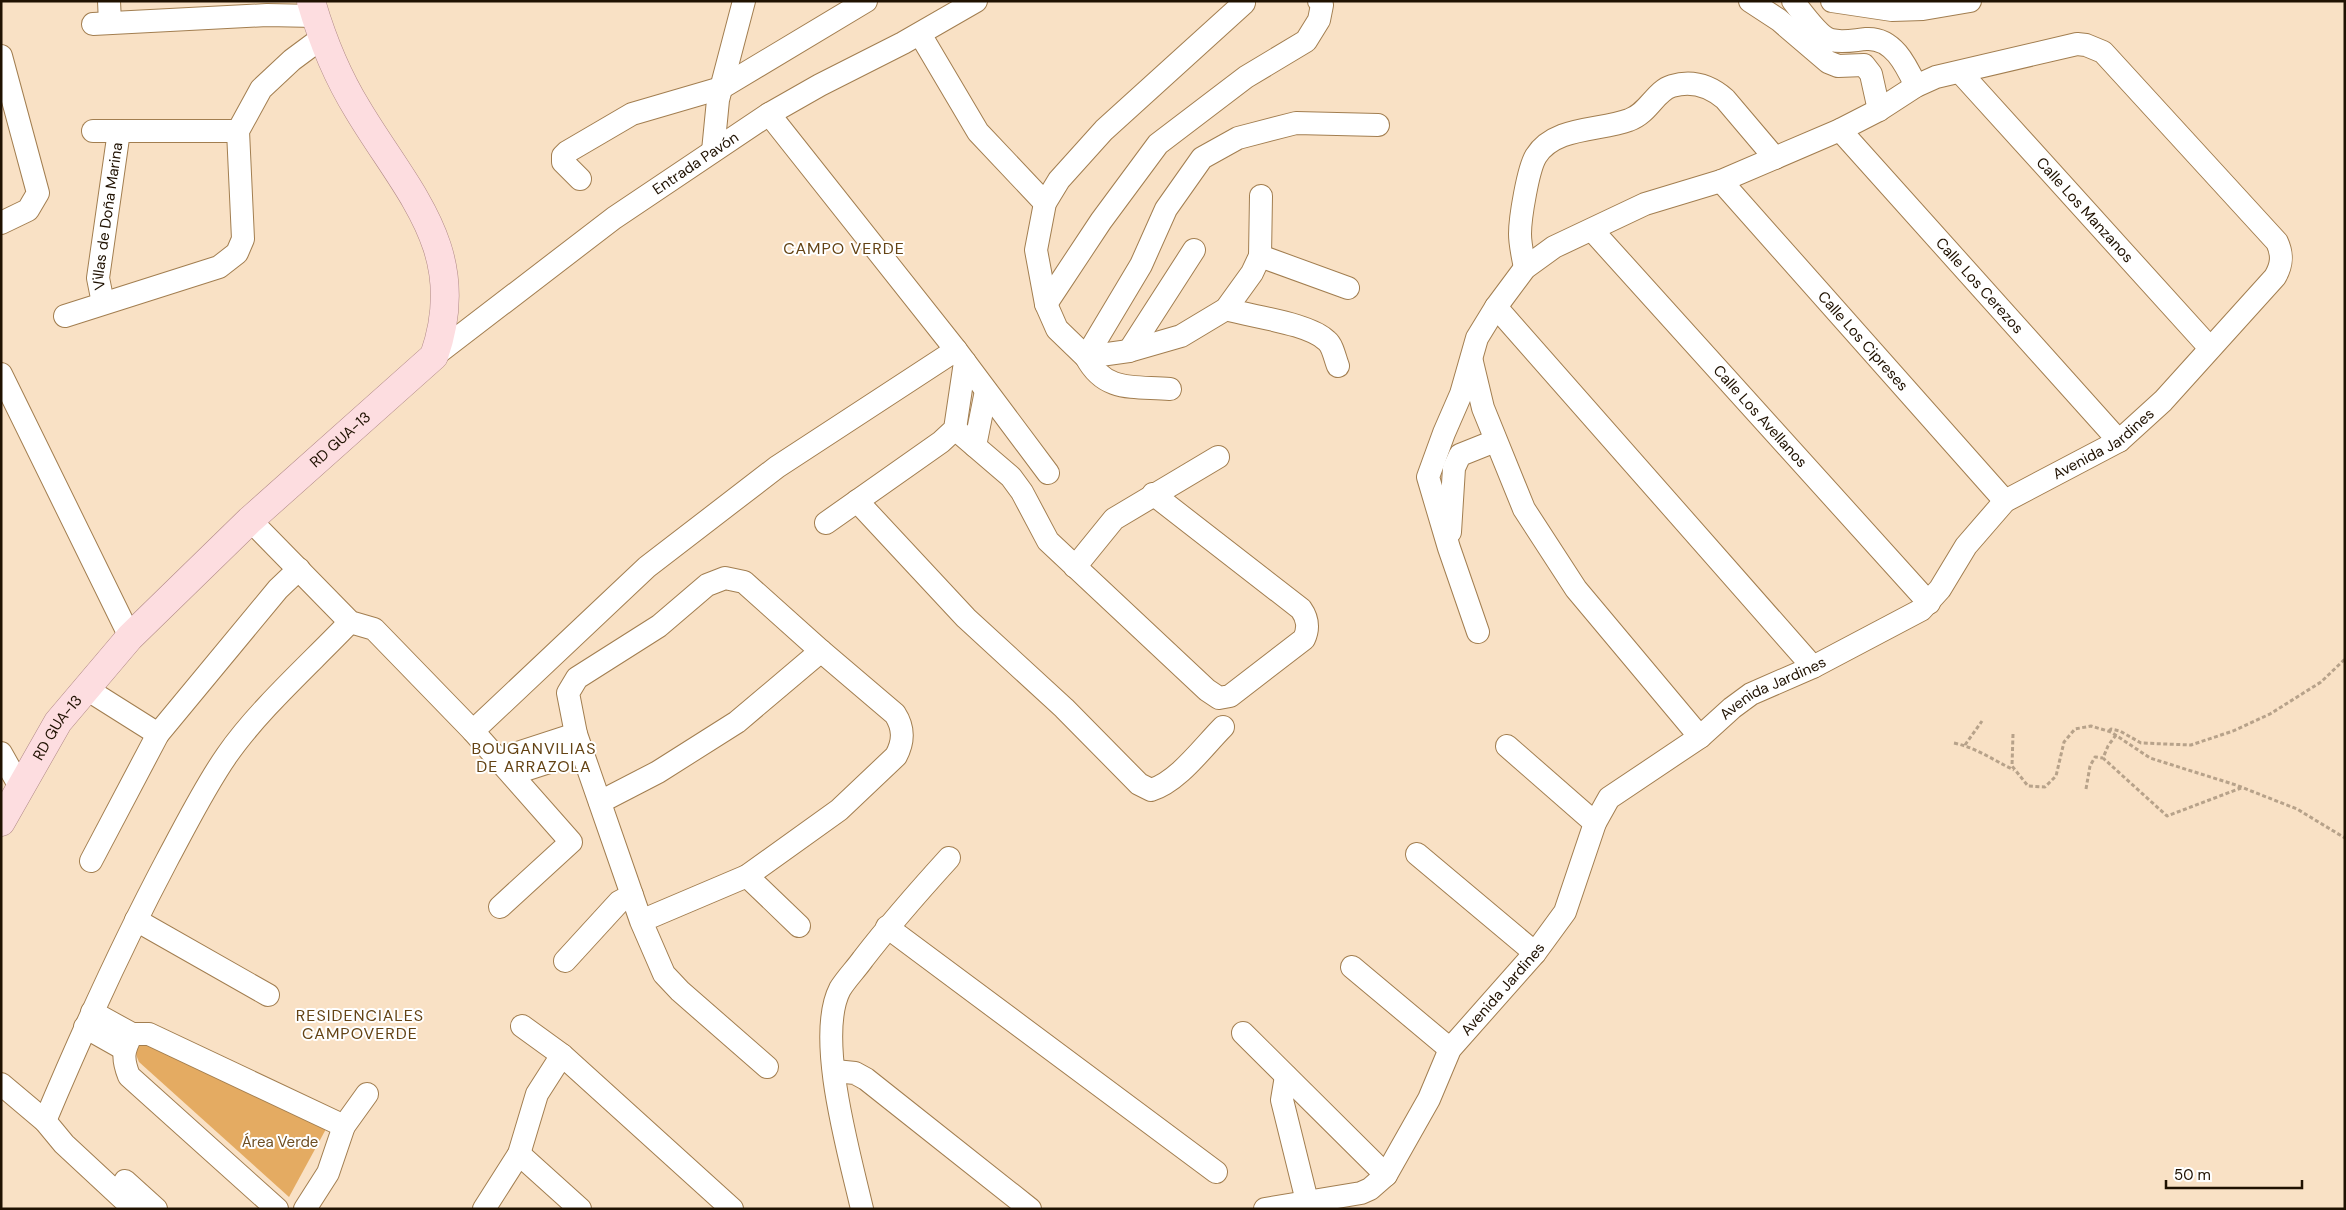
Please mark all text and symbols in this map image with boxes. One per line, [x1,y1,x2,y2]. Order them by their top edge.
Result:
street label: Entrada Pavón [649,127,742,199]
street label: Villas de Doña Marina [88,141,127,292]
street label: Calle Los Manzanos [2032,153,2138,267]
street label: Calle Los Cerezos [1931,233,2028,338]
district label: CAMPO VERDE [783,238,905,259]
street label: Calle Los Cipreses [1813,287,1913,395]
street label: Calle Los Avellanos [1709,361,1812,472]
street label: Avenida Jardines [2049,404,2158,484]
street label: RD GUA-13 [306,407,375,472]
street label: Avenida Jardines [1716,652,1829,724]
street label: RD GUA-13 [28,691,87,764]
district label: BOUGANVILIAS DE ARRAZOLA [472,738,596,777]
street label: Avenida Jardines [1457,938,1549,1040]
district label: RESIDENCIALES CAMPOVERDE [296,1005,424,1044]
park label: Área Verde [242,1132,318,1152]
scale bar [2166,1158,2302,1190]
text: 50 m [2174,1165,2211,1185]

